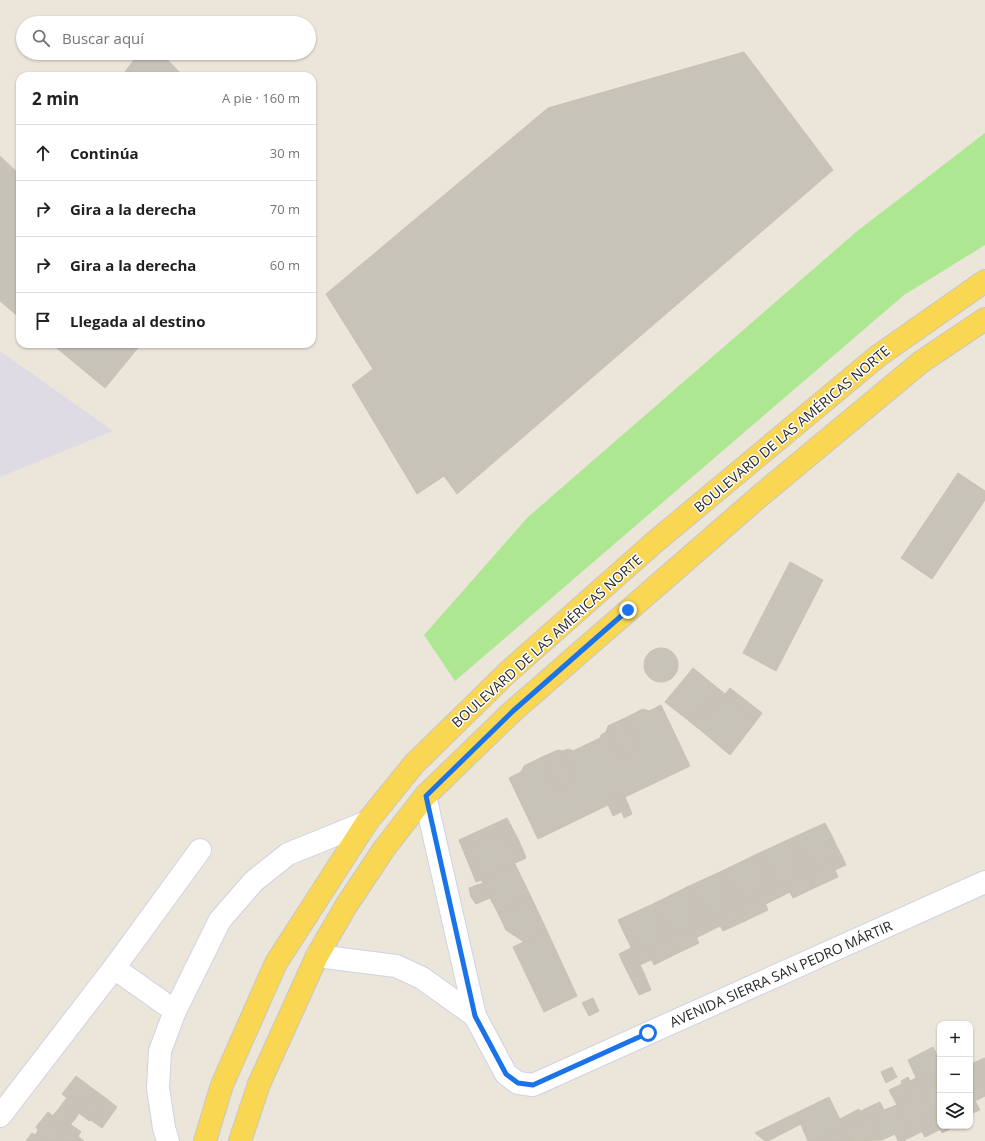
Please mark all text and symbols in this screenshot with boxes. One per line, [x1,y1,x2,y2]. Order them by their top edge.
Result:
search box [16,16,316,60]
icon: search [30,27,52,49]
text: Buscar aquí [62,28,144,48]
text: 2 min [32,87,79,110]
text: A pie · 160 m [222,89,300,107]
icon: ahead [32,142,54,164]
text: Continúa [70,143,139,163]
text: 30 m [270,144,300,162]
icon: right [32,198,54,220]
text: Gira a la derecha [70,199,196,219]
text: 70 m [270,200,300,218]
icon: right [32,254,54,276]
text: Gira a la derecha [70,255,196,275]
text: 60 m [270,256,300,274]
icon: arrive [32,310,54,332]
text: Llegada al destino [70,311,205,331]
street label: BOULEVARD DE LAS AMÉRICAS NORTE [690,341,894,516]
street label: BOULEVARD DE LAS AMÉRICAS NORTE [447,550,646,731]
route end [619,601,637,619]
street label: AVENIDA SIERRA SAN PEDRO MÁRTIR [666,916,895,1031]
map controls [937,1021,973,1129]
button: + [937,1021,973,1057]
route start [639,1024,657,1042]
button: − [937,1057,973,1093]
button: layers [937,1093,973,1129]

